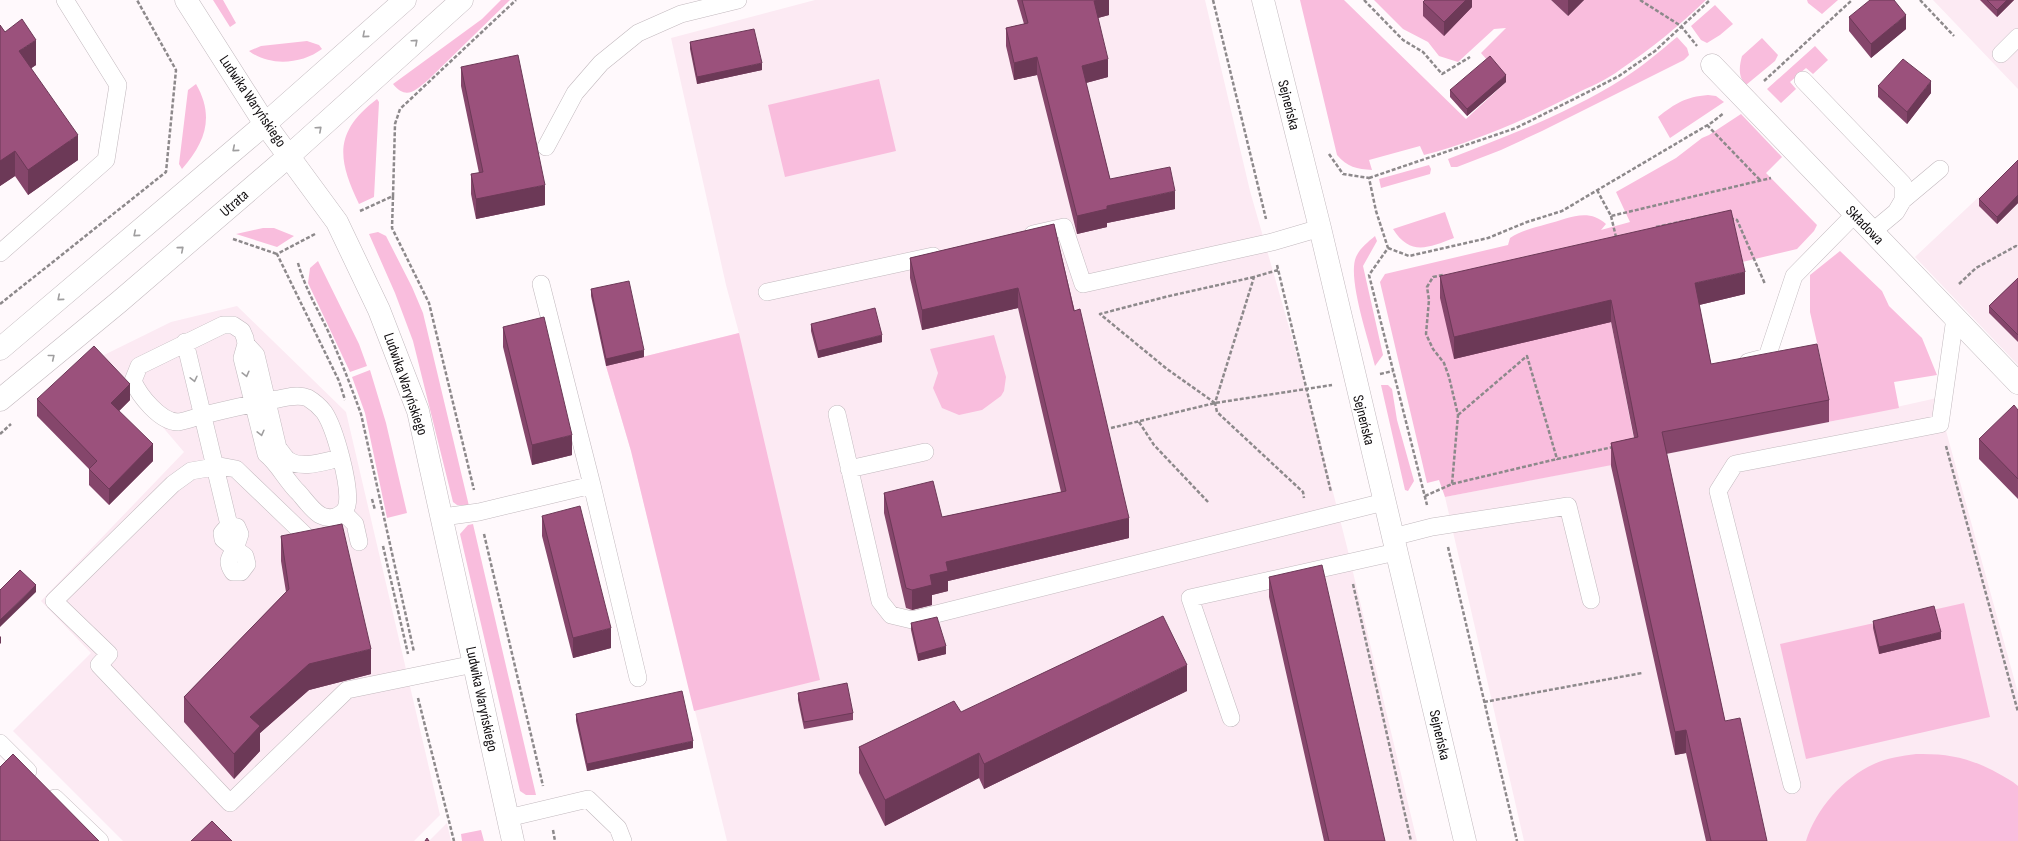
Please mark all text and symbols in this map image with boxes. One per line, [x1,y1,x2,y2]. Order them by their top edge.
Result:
one-way arrow [362,30,370,37]
one-way arrow [410,39,418,47]
street label: Ludwika Waryńskiego [215,52,290,151]
street label: Sejneńska [1273,78,1304,132]
one-way arrow [314,127,321,134]
one-way arrow [233,145,240,152]
street label: Utrata [216,186,253,221]
street label: Składowa [1841,202,1888,249]
one-way arrow [134,229,141,236]
one-way arrow [176,246,184,253]
one-way arrow [58,294,65,301]
street label: Ludwika Waryńskiego [379,330,432,438]
one-way arrow [47,355,54,362]
one-way arrow [241,370,250,377]
one-way arrow [189,376,197,382]
street label: Sejneńska [1348,393,1379,447]
one-way arrow [256,430,264,436]
street label: Ludwika Waryńskiego [461,645,502,753]
street label: Sejneńska [1425,708,1455,762]

